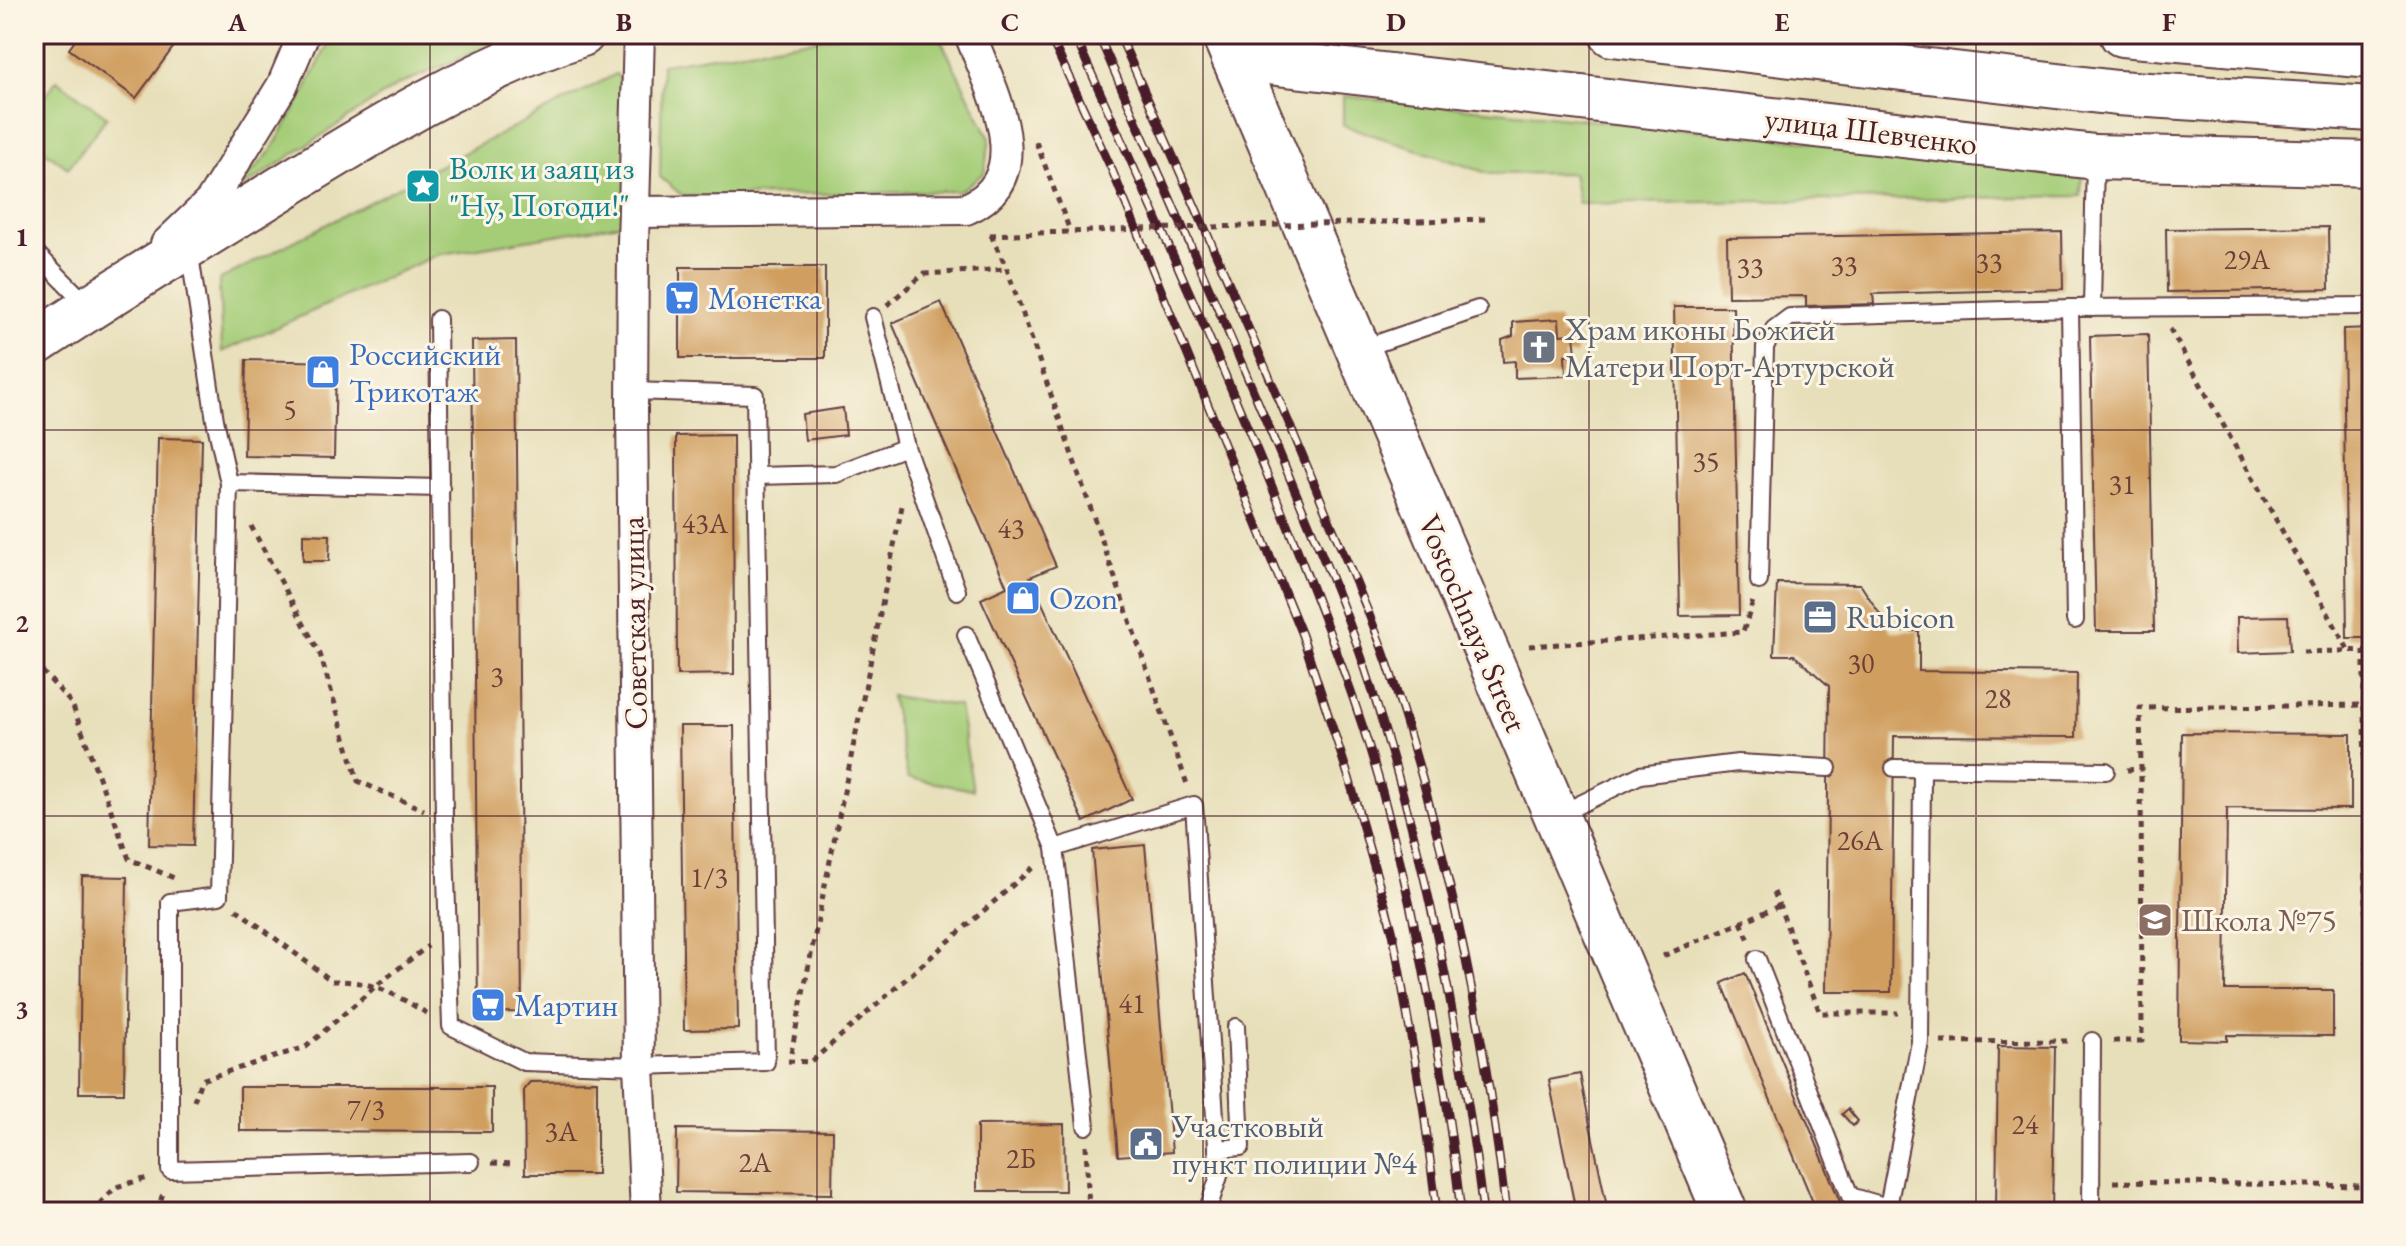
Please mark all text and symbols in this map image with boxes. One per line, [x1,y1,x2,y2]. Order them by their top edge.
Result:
text: A [227,5,247,39]
text: B [616,5,632,39]
text: C [1001,5,1019,39]
text: D [1386,5,1406,39]
text: E [1775,5,1790,39]
text: F [2162,5,2176,39]
street label: улица Шевченко [1762,97,1980,165]
place label: Волк и заяц из "Ну, Погоди!" [449,147,634,226]
place icon: Волк и заяц из "Ну, Погоди!" [404,167,442,205]
text: 1 [15,220,29,254]
house number: 29А [2224,241,2271,277]
house number: 33 [1976,244,2002,280]
house number: 33 [1831,247,1857,283]
house number: 33 [1737,249,1763,285]
place label: Монетка [708,277,822,319]
supermarket icon: Монетка [663,279,701,317]
place label: Храм иконы Божией Матери Порт-Артурской [1564,308,1895,387]
church icon: Храм иконы Божией Матери Порт-Артурской [1520,328,1558,366]
place label: Российский Трикотаж [349,333,501,412]
shop icon: Российский Трикотаж [304,353,342,391]
house number: 5 [283,391,297,427]
house number: 35 [1693,443,1719,479]
house number: 31 [2109,466,2135,502]
house number: 43А [682,505,729,541]
street label: Vostochnaya Street [1408,508,1538,738]
house number: 43 [998,510,1024,546]
street label: Советская улица [611,516,657,730]
place label: Ozon [1049,577,1118,619]
shop icon: Ozon [1004,579,1042,617]
place label: Rubicon [1846,596,1955,638]
office icon: Rubicon [1801,598,1839,636]
text: 2 [15,606,29,640]
house number: 30 [1848,645,1874,681]
house number: 3 [490,658,504,694]
house number: 28 [1985,680,2011,716]
house number: 26А [1837,822,1884,858]
house number: 1/3 [690,859,728,895]
place label: Школа №75 [2181,899,2337,941]
school or university icon: Школа №75 [2136,901,2174,939]
place label: Мартин [514,984,618,1026]
house number: 41 [1119,985,1145,1021]
supermarket icon: Мартин [469,986,507,1024]
text: 3 [15,992,29,1026]
house number: 7/3 [347,1091,385,1127]
place label: Участковый пункт полиции №4 [1171,1105,1417,1184]
house number: 24 [2012,1106,2039,1142]
house number: 3А [545,1113,578,1149]
public building icon: Участковый пункт полиции №4 [1127,1125,1165,1163]
house number: 2Б [1006,1140,1036,1176]
house number: 2А [739,1144,772,1180]

